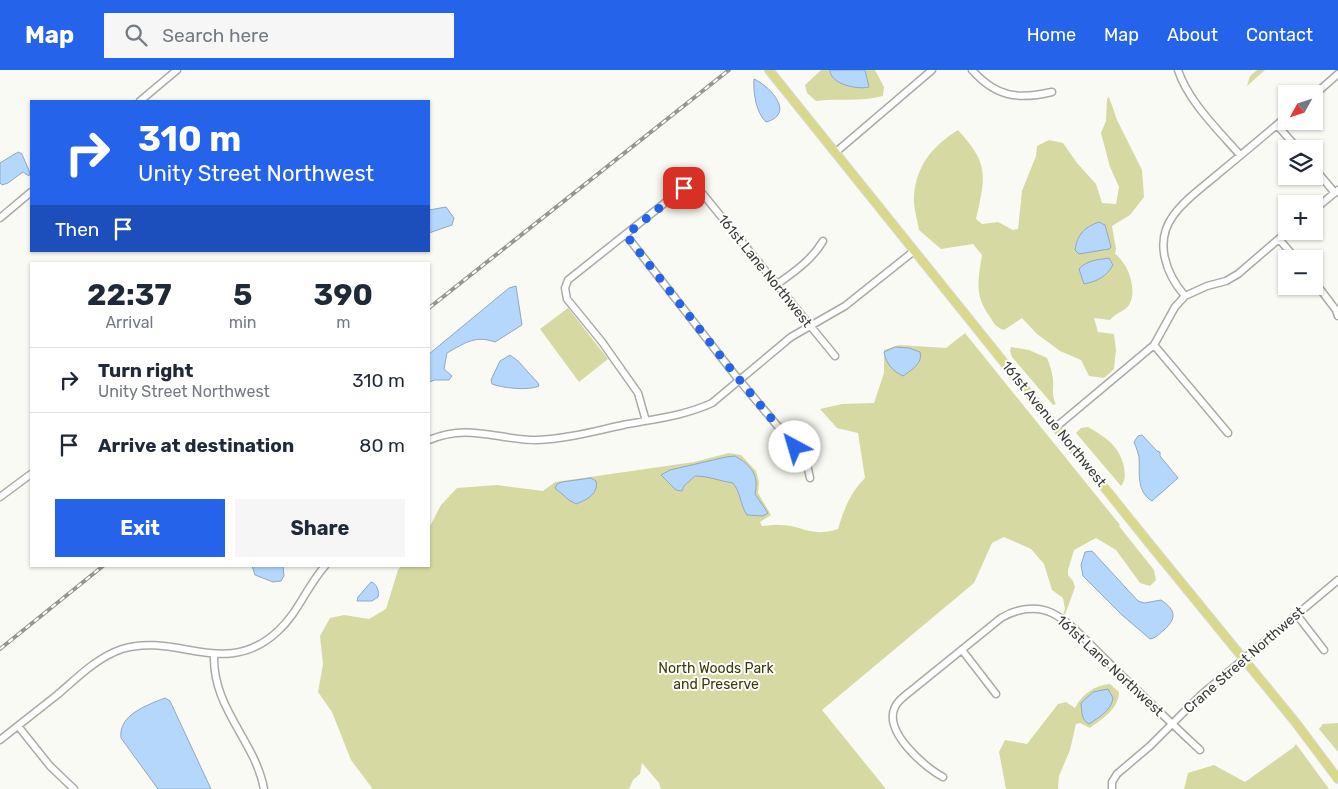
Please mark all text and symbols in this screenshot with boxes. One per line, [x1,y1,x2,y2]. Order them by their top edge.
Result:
search box [104,13,454,58]
text: Map [25,21,74,49]
icon: search [122,21,150,49]
text: Search here [162,24,269,47]
text: Home [1027,24,1076,46]
text: Map [1104,24,1139,46]
text: About [1167,24,1218,46]
text: Contact [1246,24,1313,46]
north arrow [1278,85,1322,130]
map controls [1278,85,1323,295]
text: 310 m [138,118,241,160]
icon: right [55,120,120,185]
button: layers [1278,140,1323,185]
text: Unity Street Northwest [138,160,374,187]
pin [663,167,705,209]
icon: arrive [670,174,698,202]
button: + [1278,195,1323,240]
street label: 161st Lane Northwest [714,211,816,331]
icon: arrive [109,215,137,243]
text: Then [55,218,99,241]
button: − [1278,250,1323,295]
text: 22:37 [87,277,172,313]
text: 5 [233,277,252,313]
text: 390 [314,277,373,313]
text: Arrival [105,313,153,332]
text: min [229,313,257,332]
text: m [336,313,350,332]
street label: 161st Avenue Northwest [998,358,1110,491]
text: Turn right [98,359,193,382]
icon: right [55,366,83,394]
text: 310 m [352,369,405,392]
text: Unity Street Northwest [98,382,270,401]
position arrow [768,420,820,472]
icon: arrive [55,431,83,459]
text: Arrive at destination [98,434,294,457]
text: 80 m [359,434,405,457]
button: Exit [55,499,225,557]
button: Share [235,499,405,557]
street label: Crane Street Northwest [1180,603,1308,717]
street label: 161st Lane Northwest [1053,612,1167,720]
park label: North Woods Park and Preserve [658,660,774,693]

